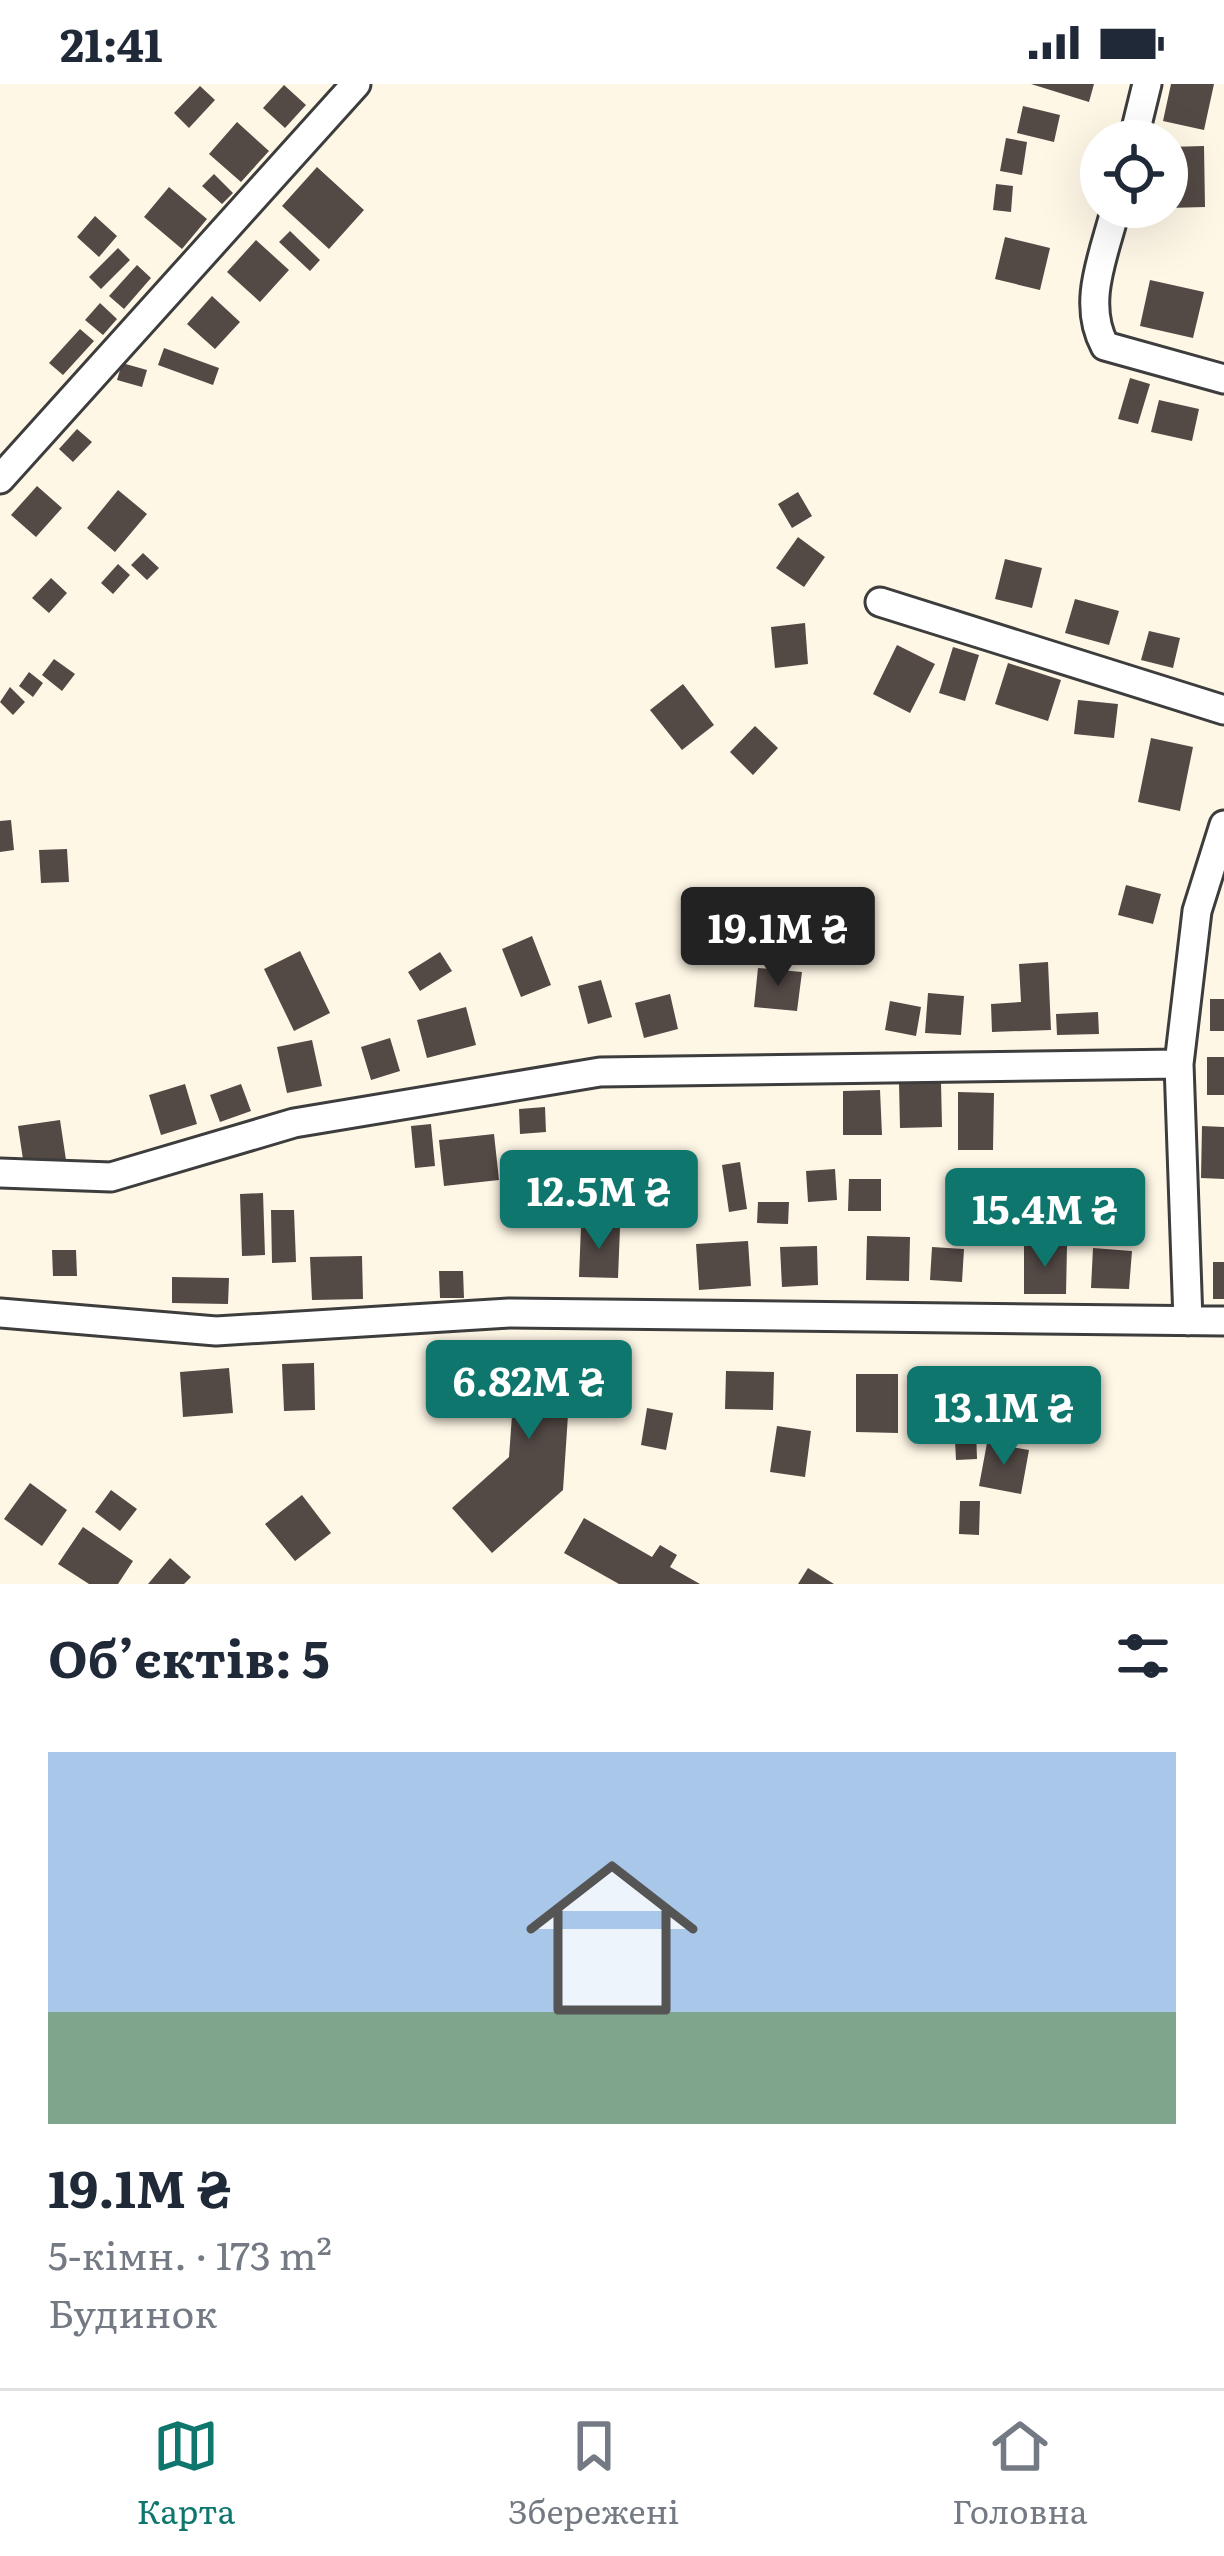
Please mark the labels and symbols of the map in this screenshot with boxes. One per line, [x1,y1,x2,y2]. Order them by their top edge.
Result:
pin: 19.1M ₴ [667,887,889,989]
pin: 12.5M ₴ [488,1150,710,1252]
pin: 15.4M ₴ [934,1168,1156,1270]
pin: 6.82M ₴ [418,1340,640,1442]
pin: 13.1M ₴ [893,1366,1115,1468]

